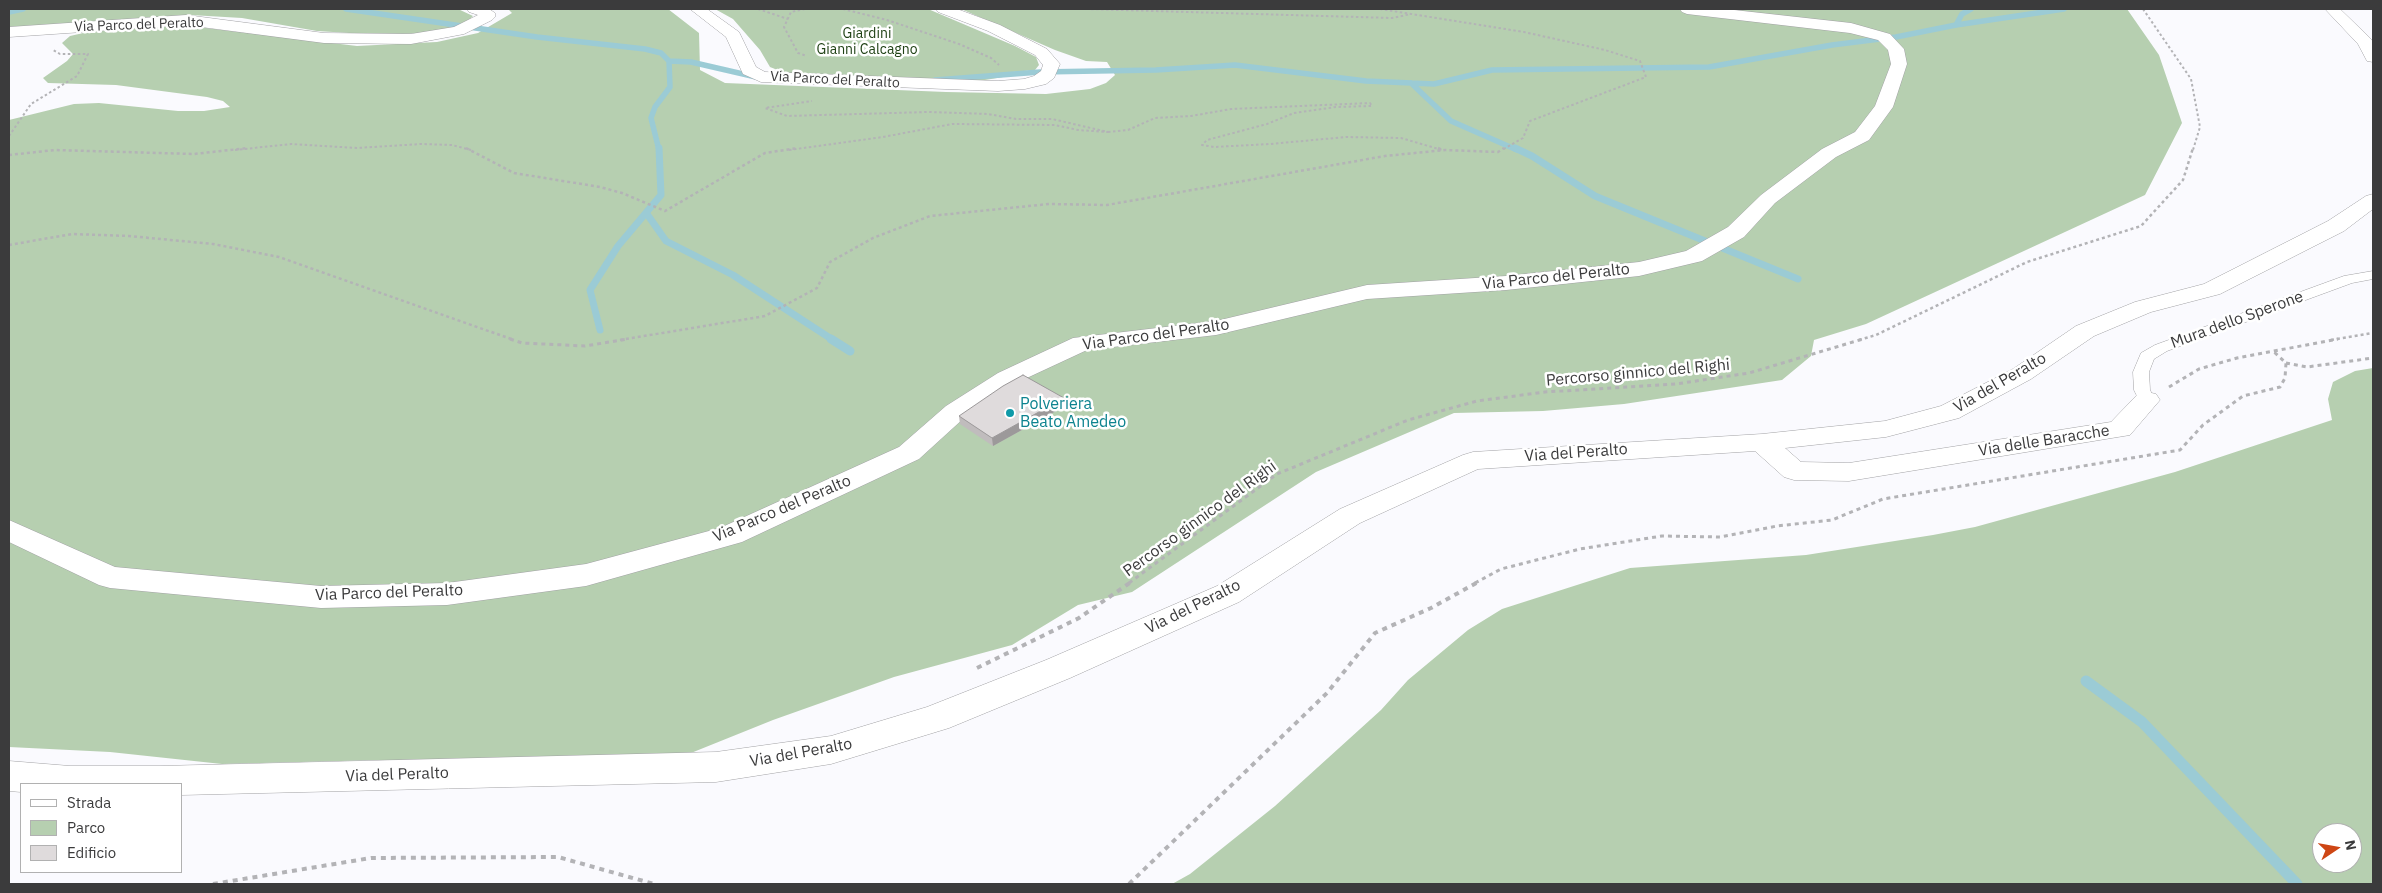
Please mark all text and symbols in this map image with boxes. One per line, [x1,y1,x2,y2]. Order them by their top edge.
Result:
street label: Via Parco del Peralto [74,14,204,36]
park label: Giardini Gianni Calcagno [816,26,918,58]
street label: Via Parco del Peralto [770,68,900,92]
street label: Via Parco del Peralto [1481,260,1631,294]
street label: Mura dello Sperone [2168,287,2306,353]
street label: Via Parco del Peralto [1081,315,1231,355]
street label: Via del Peralto [1950,349,2050,417]
street label: Percorso ginnico del Righi [1545,355,1731,391]
place label: Polveriera Beato Amedeo [1020,394,1126,432]
marker: Polveriera Beato Amedeo [1004,407,1016,419]
street label: Via delle Baracche [1977,421,2111,461]
street label: Via del Peralto [1524,440,1628,466]
street label: Percorso ginnico del Righi [1120,457,1280,581]
street label: Via Parco del Peralto [710,471,854,547]
street label: Via del Peralto [1142,576,1244,638]
street label: Via Parco del Peralto [315,581,463,605]
street label: Via del Peralto [748,735,854,771]
street label: Via del Peralto [345,764,449,786]
legend [20,783,182,873]
text: Strada [67,793,111,812]
text: Parco [67,818,105,837]
north arrow [2312,823,2362,873]
text: N [2341,838,2361,852]
text: Edificio [67,843,116,862]

